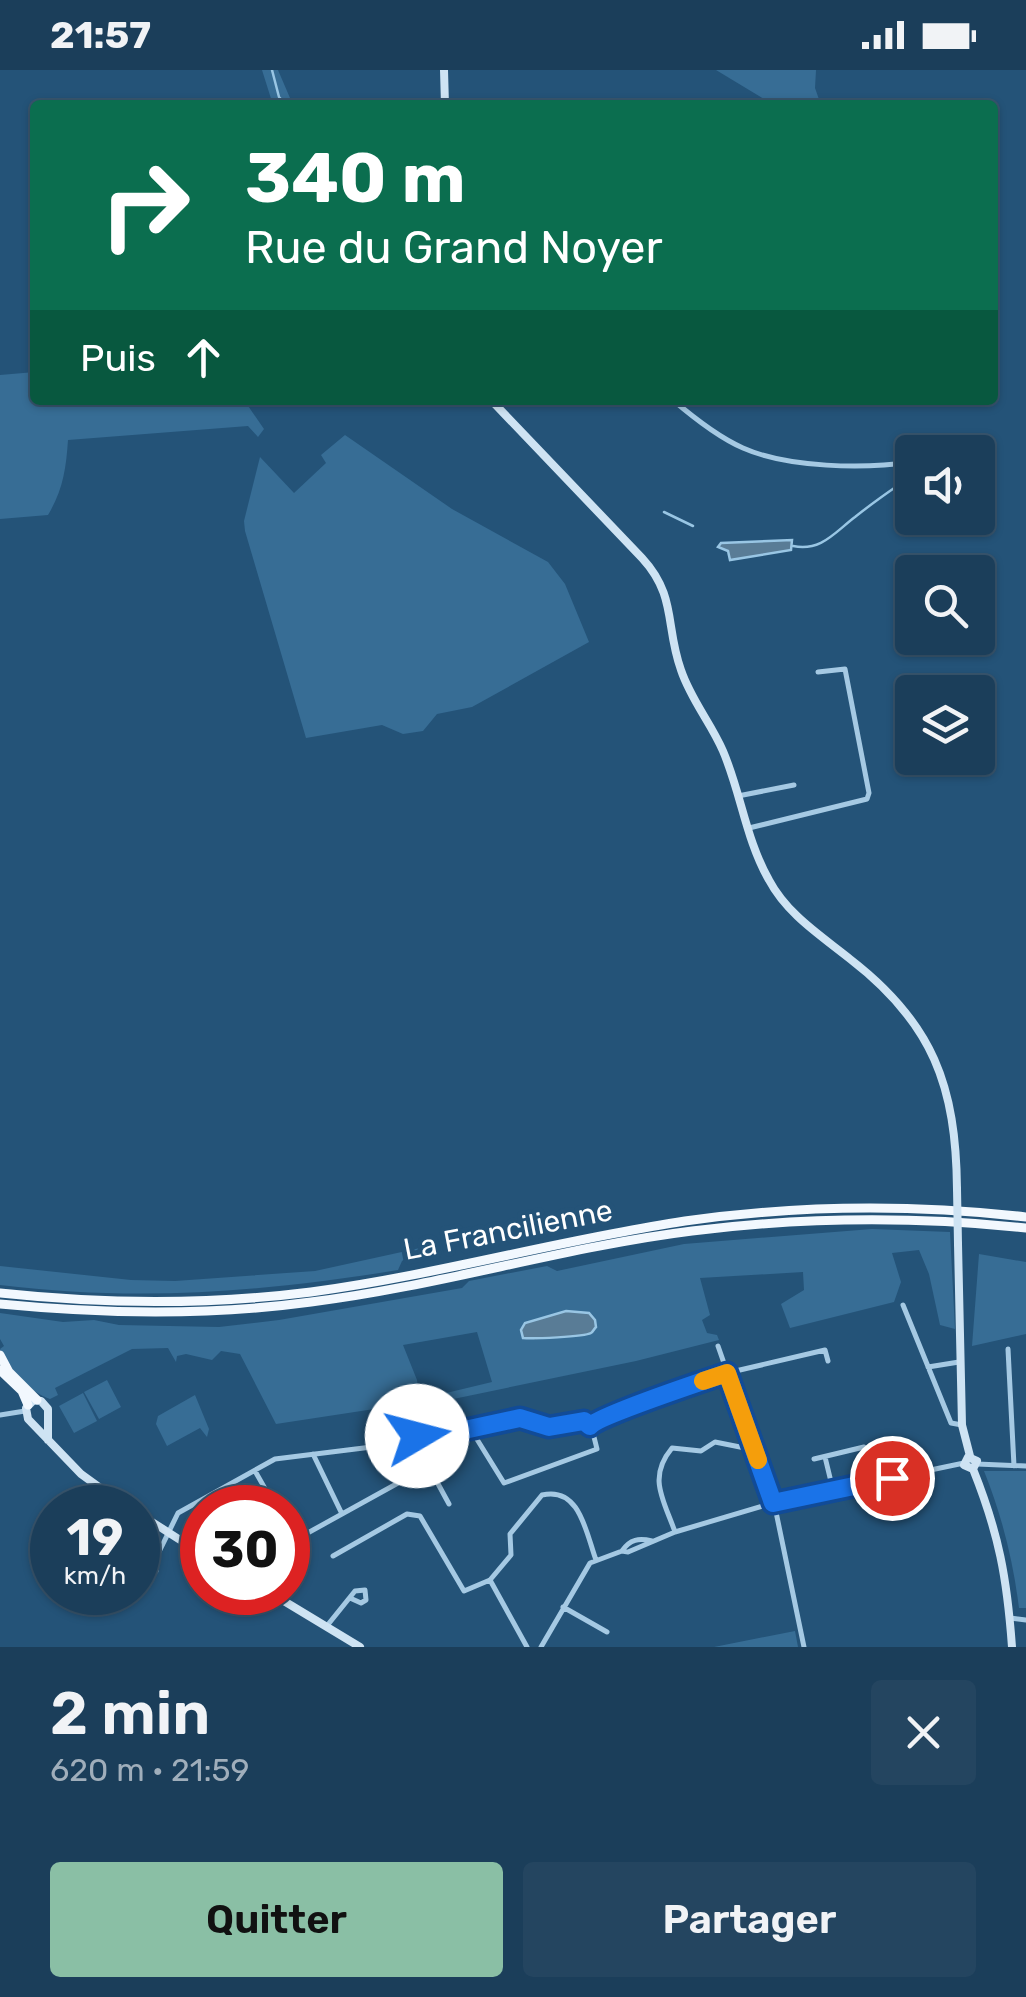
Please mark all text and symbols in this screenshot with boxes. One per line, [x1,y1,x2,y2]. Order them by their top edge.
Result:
text: 21:57 [50,12,151,58]
text: 340 m [245,137,466,220]
icon: right [80,140,210,270]
text: Rue du Grand Noyer [245,221,663,274]
icon: ahead [176,330,231,385]
text: Puis [80,335,156,381]
map controls [895,435,995,775]
button: sound [895,435,995,535]
button: search [895,555,995,655]
button: layers [895,675,995,775]
street label: La Francilienne [400,1192,616,1268]
position arrow [365,1384,469,1488]
pin [850,1436,935,1521]
icon: arrive [865,1451,920,1506]
speed limit sign: 30 [180,1485,310,1615]
text: 19 [67,1508,123,1568]
text: km/h [64,1561,126,1590]
text: 2 min [50,1678,210,1749]
button: close [871,1680,976,1785]
text: 620 m · 21:59 [50,1751,250,1789]
button: Quitter [50,1862,503,1977]
button: Partager [523,1862,976,1977]

